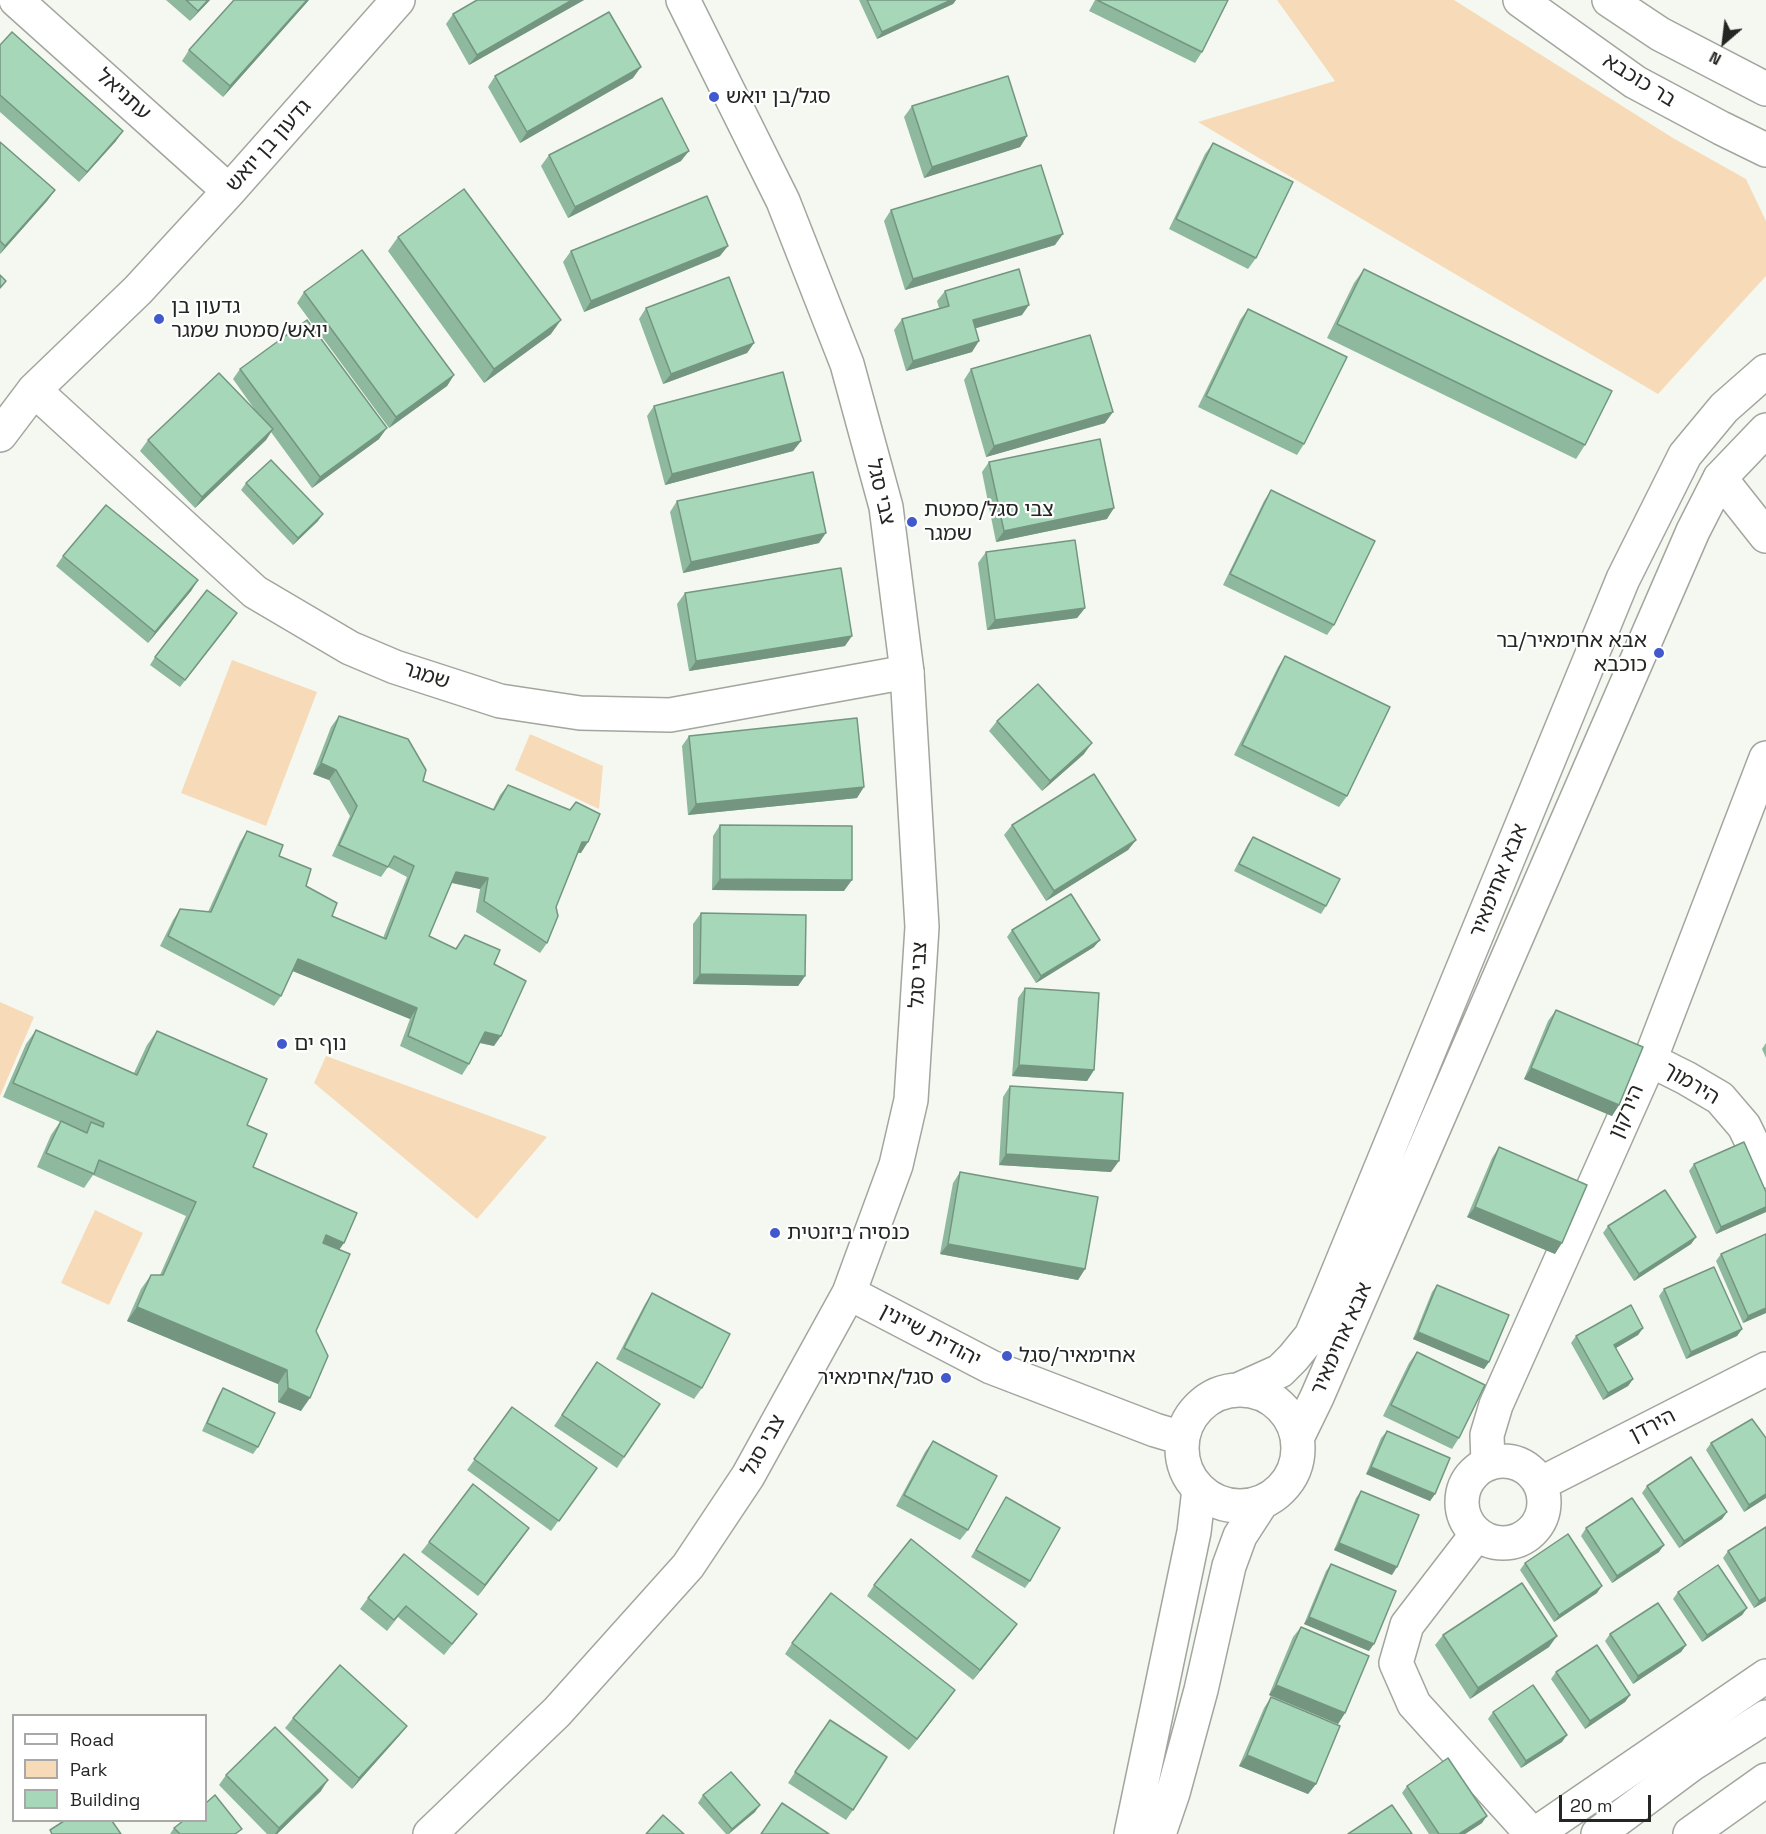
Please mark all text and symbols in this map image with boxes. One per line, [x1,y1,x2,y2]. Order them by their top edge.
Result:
north arrow [1694,12,1754,72]
text: N [1706,47,1725,70]
street label: בר כוכבא [1598,49,1680,113]
street label: עתניאל [90,64,156,126]
place label: סגל/בן יואש [726,84,831,110]
marker: סגל/בן יואש [707,90,721,104]
street label: גדעון בן יואש [221,95,317,197]
place label: גדעון בן יואש/סמטת שמגר [171,294,328,344]
marker: גדעון בן יואש/סמטת שמגר [152,312,166,326]
street label: צבי סגל [860,457,900,527]
place label: צבי סגל/סמטת שמגר [924,497,1054,547]
marker: צבי סגל/סמטת שמגר [905,515,919,529]
place label: אבא אחימאיר/בר כוכבא [1496,628,1647,678]
marker: אבא אחימאיר/בר כוכבא [1652,646,1666,660]
street label: שמגר [399,657,453,695]
street label: אבא אחימאיר [1465,820,1533,942]
street label: צבי סגל [905,941,933,1009]
place label: נוף ים [294,1031,347,1057]
marker: נוף ים [275,1037,289,1051]
street label: הירמוך [1658,1057,1724,1111]
street label: הירקון [1604,1081,1650,1143]
place label: כנסיה ביזנטית [787,1220,910,1246]
marker: כנסיה ביזנטית [768,1226,782,1240]
street label: אבא אחימאיר [1306,1279,1378,1399]
street label: יהודית שיינין [875,1299,985,1373]
place label: אחימאיר/סגל [1019,1343,1135,1369]
marker: אחימאיר/סגל [1000,1349,1014,1363]
place label: סגל/אחימאיר [818,1365,934,1391]
marker: סגל/אחימאיר [939,1371,953,1385]
street label: הירדן [1626,1404,1680,1448]
street label: צבי סגל [737,1411,791,1481]
legend [12,1714,207,1822]
text: Road [70,1728,114,1751]
text: Park [70,1758,107,1781]
scale bar [1562,1783,1654,1821]
text: Building [70,1788,140,1811]
text: 20 m [1570,1794,1613,1817]

